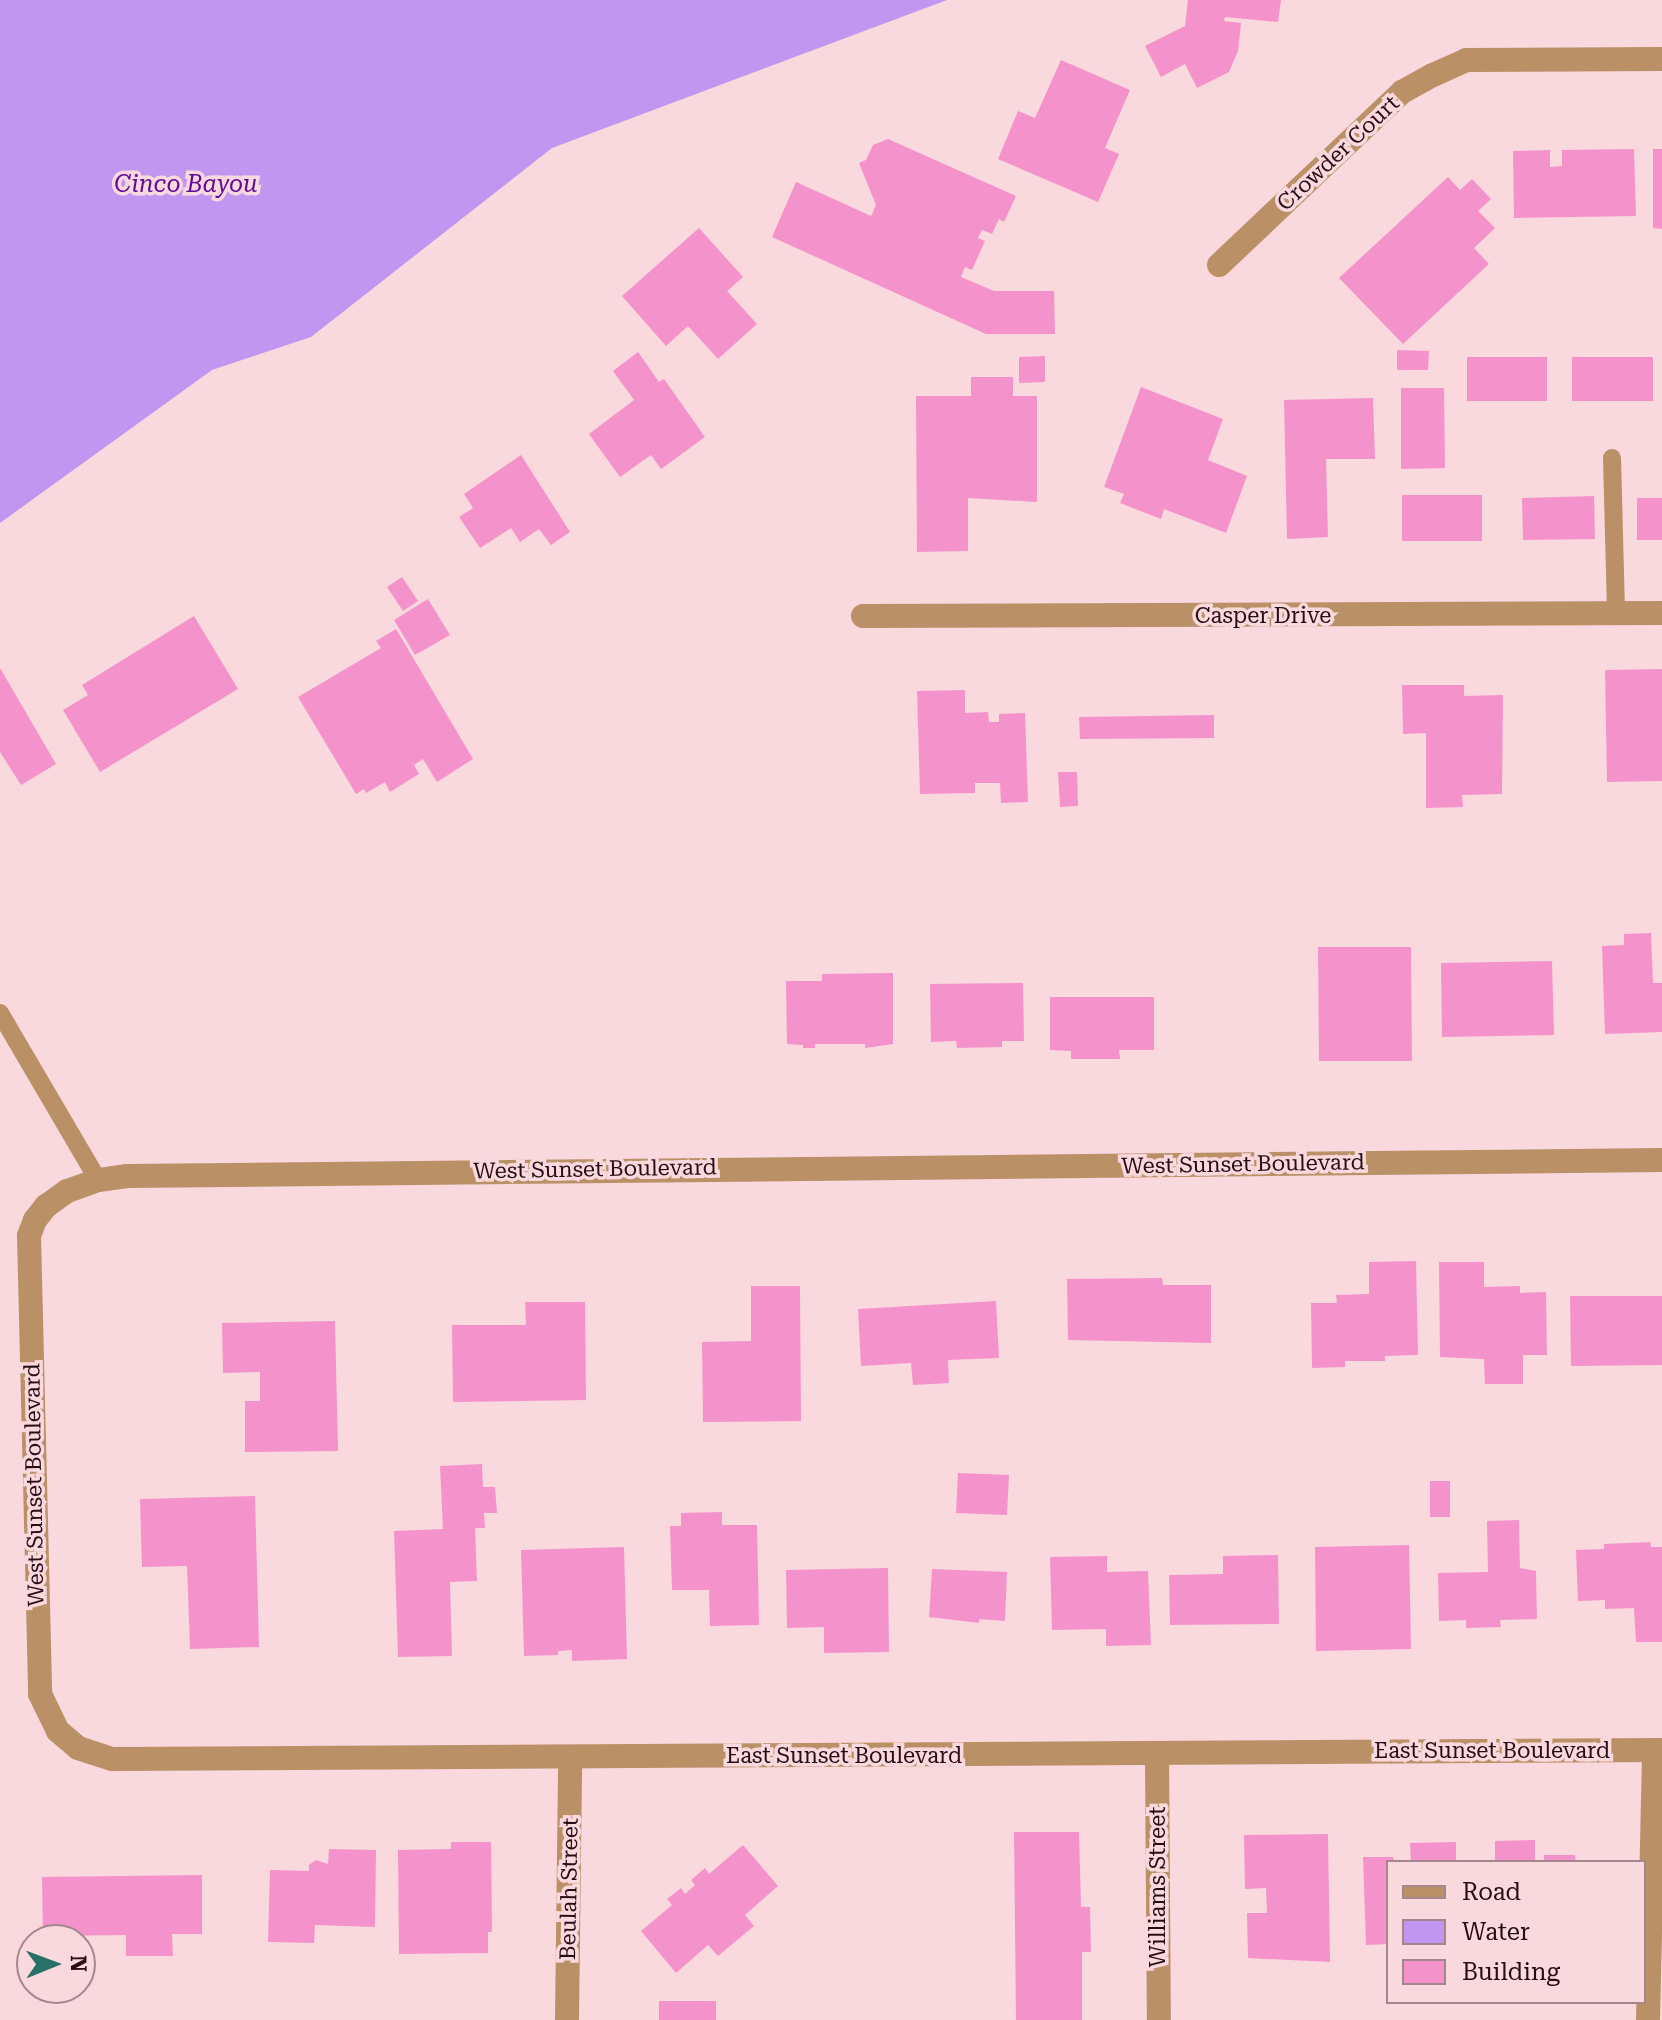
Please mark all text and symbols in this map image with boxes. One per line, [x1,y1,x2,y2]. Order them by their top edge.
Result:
street label: Crowder Court [1272,90,1404,216]
water label: Cinco Bayou [114,171,258,199]
street label: Casper Drive [1195,603,1331,629]
street label: West Sunset Boulevard [1121,1149,1365,1179]
street label: West Sunset Boulevard [473,1154,717,1184]
street label: West Sunset Boulevard [19,1363,49,1607]
street label: East Sunset Boulevard [1374,1738,1610,1764]
street label: East Sunset Boulevard [726,1743,962,1769]
street label: Williams Street [1145,1806,1171,1968]
street label: Beulah Street [555,1818,583,1960]
legend [1386,1860,1646,2004]
text: Road [1462,1878,1521,1906]
text: Water [1462,1918,1530,1946]
north arrow [16,1924,96,2004]
text: N [66,1955,91,1972]
text: Building [1462,1958,1560,1986]

